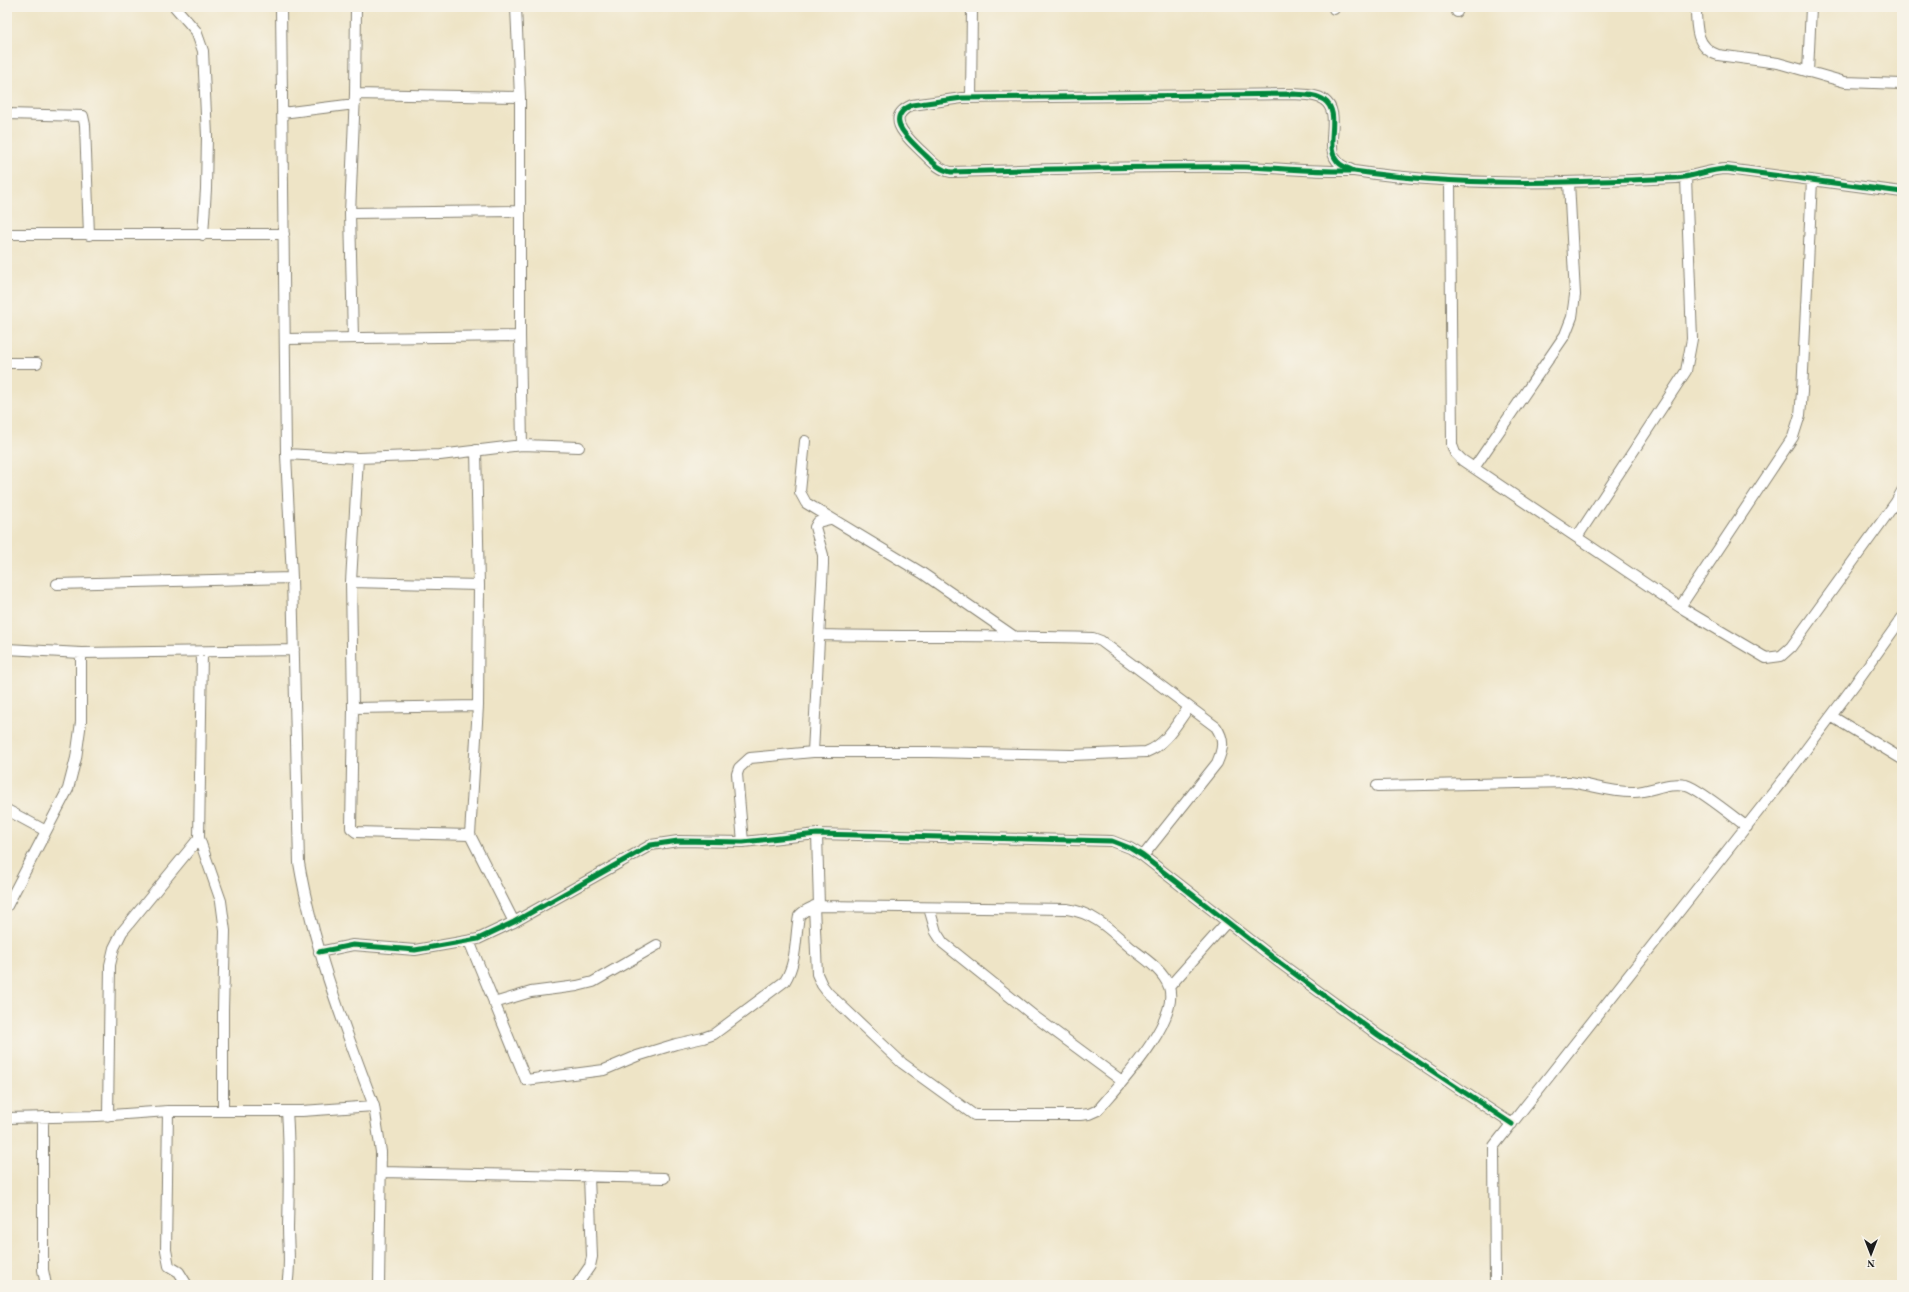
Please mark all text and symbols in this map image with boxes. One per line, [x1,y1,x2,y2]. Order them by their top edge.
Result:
north arrow [1851,1234,1891,1274]
text: N [1866,1257,1875,1268]

